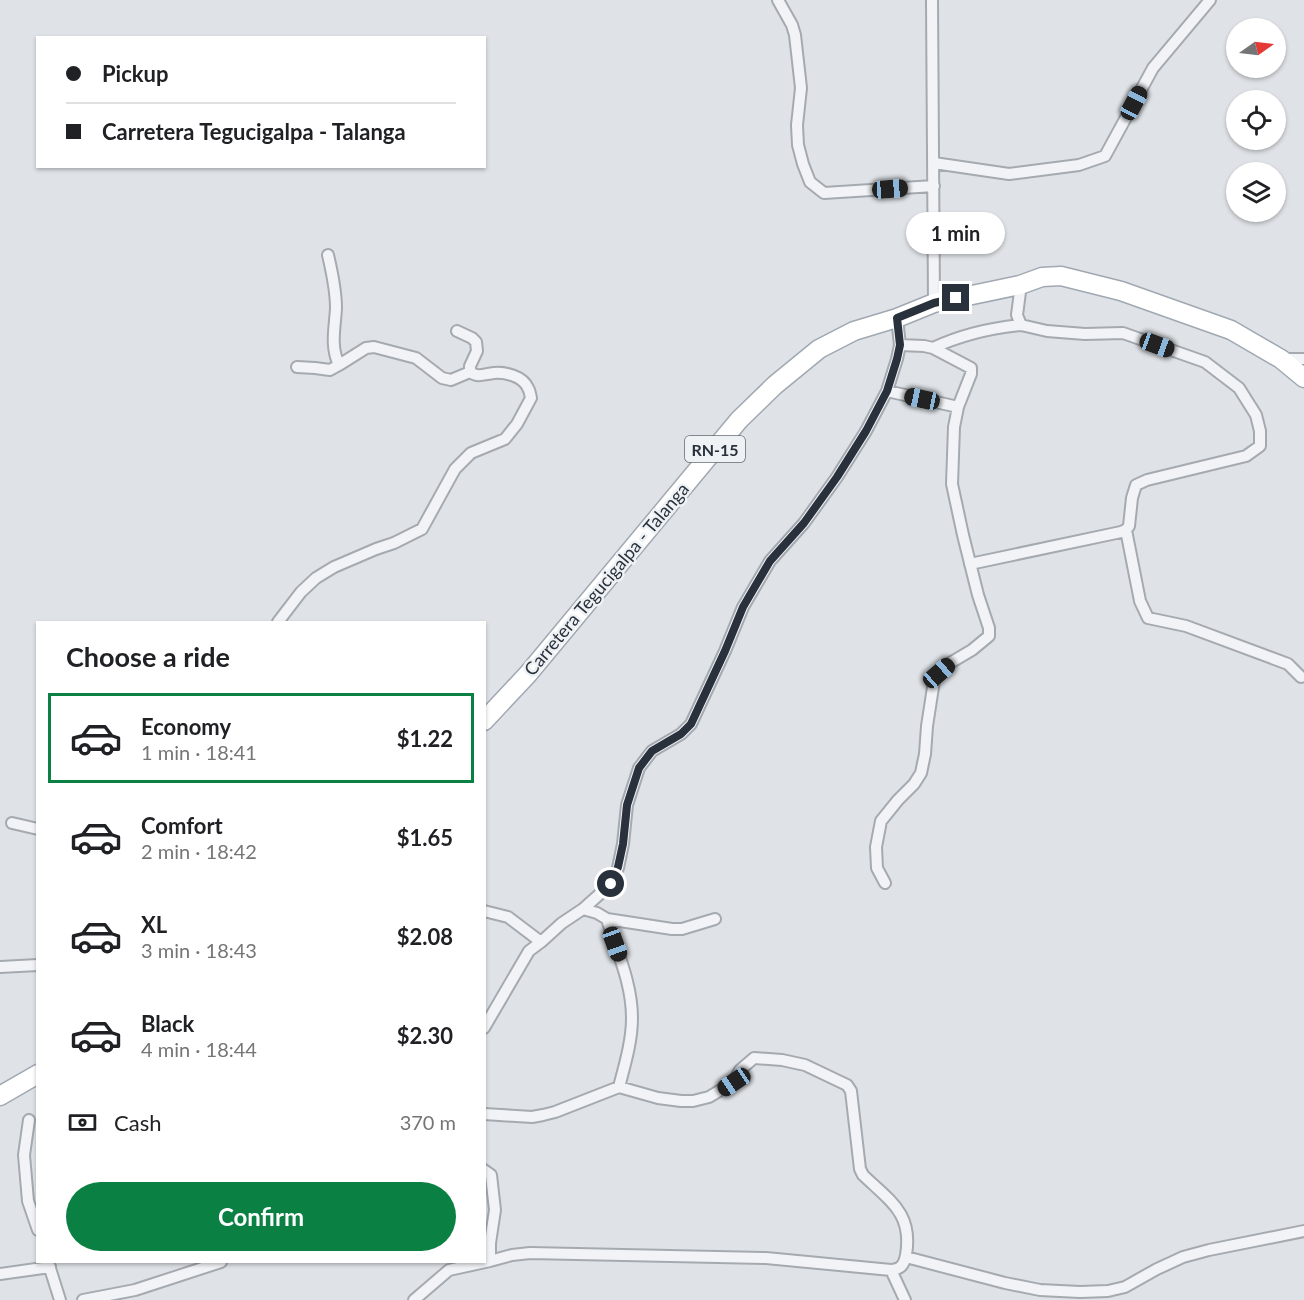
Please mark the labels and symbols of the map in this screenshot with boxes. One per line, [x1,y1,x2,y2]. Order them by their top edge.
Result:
north arrow [1226,18,1286,78]
car [1118,83,1150,123]
car [871,179,909,199]
callout: 1 min [906,211,1006,253]
route end [942,284,969,311]
car [1137,330,1177,360]
car [903,386,941,412]
road number: RN-15 [685,436,745,462]
street label: Carretera Tegucigalpa - Talanga [519,478,693,680]
car [920,654,958,692]
route start [597,870,624,897]
car [600,924,630,964]
car [714,1064,754,1100]

